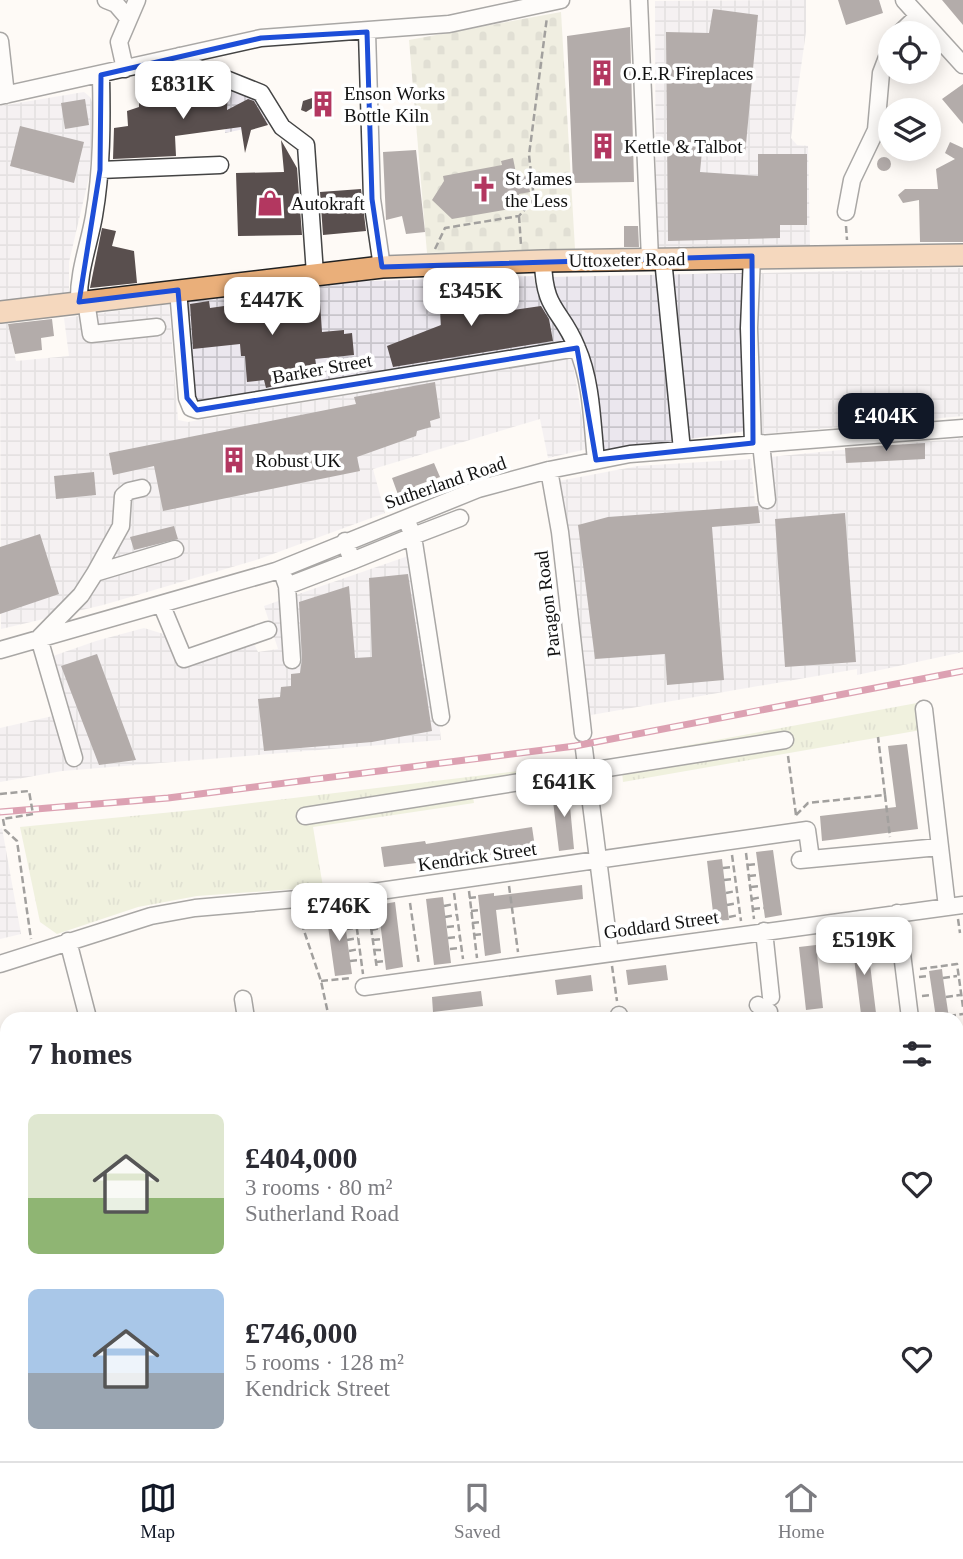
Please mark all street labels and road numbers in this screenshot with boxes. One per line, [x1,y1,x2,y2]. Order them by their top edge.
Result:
street label: Uttoxeter Road [569,248,686,271]
street label: Barker Street [271,349,374,388]
street label: Sutherland Road [382,452,509,513]
street label: Paragon Road [530,549,564,658]
street label: Kendrick Street [416,838,539,875]
street label: Goddard Street [602,906,720,943]

